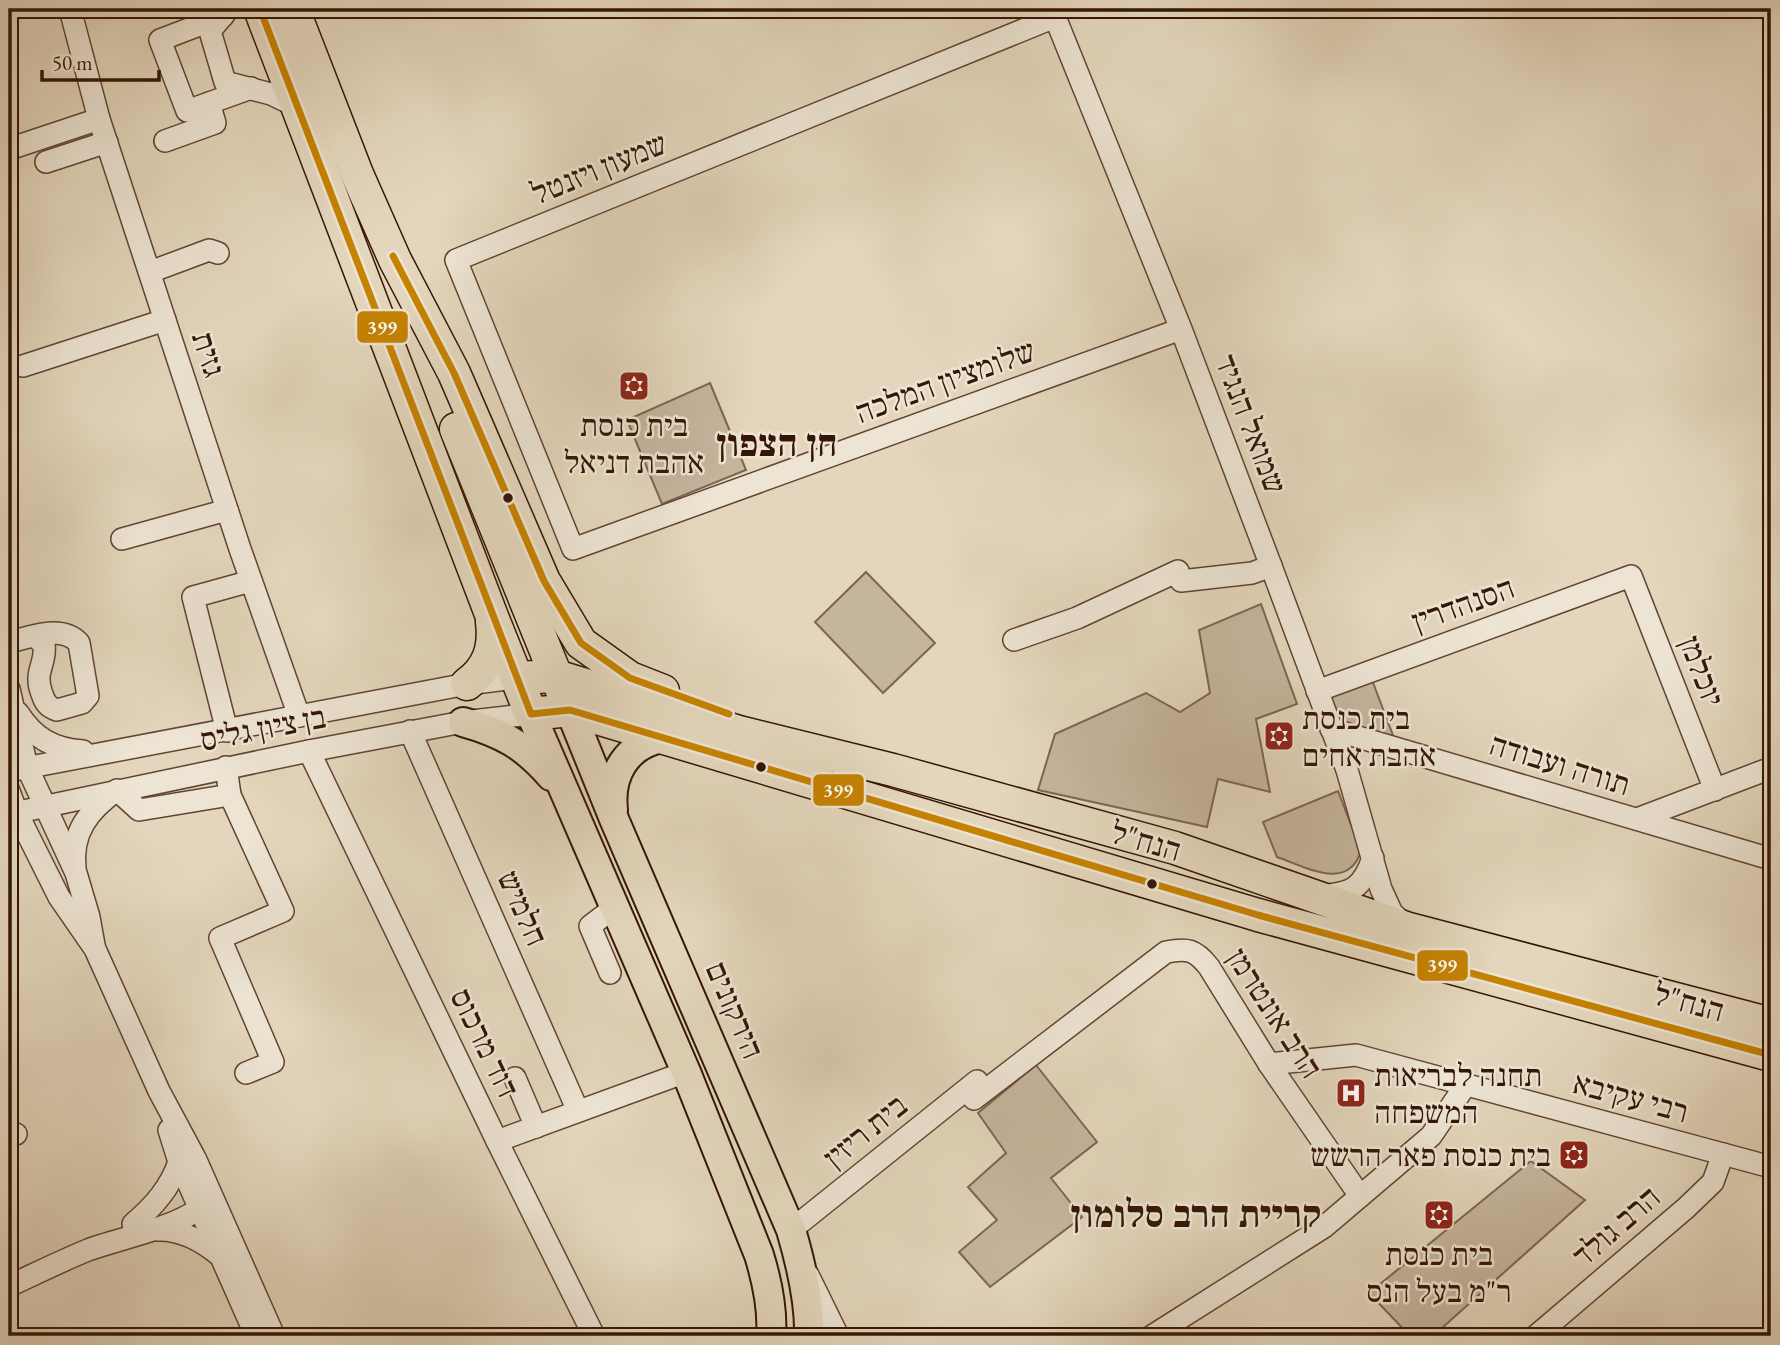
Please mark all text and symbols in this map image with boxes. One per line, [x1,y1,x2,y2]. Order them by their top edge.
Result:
scale bar [42,38,159,82]
text: 50 m [52,49,93,76]
street label: שמעון ויזנטל [525,122,673,214]
line badge: 399 [356,310,409,344]
text: 399 [367,315,397,340]
street label: גזית [182,326,236,382]
street label: שלומציון המלכה [849,329,1041,433]
street label: שמואל הנגיד [1205,348,1297,500]
synagogue icon: בית כנסת אהבת דניאל [617,369,651,403]
place label: בית כנסת אהבת דניאל [564,404,704,483]
district label: חן הצפון [717,418,837,467]
unlabelled marker [501,491,515,505]
street label: הסנהדרין [1406,566,1520,642]
street label: יוכלמן [1669,630,1735,712]
street label: בן ציון גליס [197,695,329,761]
place label: בית כנסת אהבת אחים [1302,697,1436,776]
synagogue icon: בית כנסת אהבת אחים [1262,719,1296,753]
street label: תורה ועבודה [1484,723,1636,805]
unlabelled marker [754,760,768,774]
line badge: 399 [812,773,865,807]
text: 399 [823,778,853,803]
street label: הנח"ל [1106,811,1186,871]
street label: חלמיש [488,864,558,952]
unlabelled marker [1145,877,1159,891]
street label: הרב אונטרמן [1217,940,1333,1086]
line badge: 399 [1416,949,1469,982]
text: 399 [1427,953,1457,978]
street label: הירקונים [696,955,774,1065]
street label: הנח"ל [1649,973,1729,1031]
street label: דוד מרכוס [441,981,529,1105]
place label: תחנה לבריאות המשפחה [1374,1054,1542,1133]
street label: רבי עקיבא [1569,1061,1693,1133]
hospital icon: תחנה לבריאות המשפחה [1334,1076,1368,1110]
street label: בית ריזין [814,1084,916,1178]
place label: בית כנסת פאר הרשש [1310,1134,1551,1176]
synagogue icon: בית כנסת פאר הרשש [1557,1138,1591,1172]
street label: הרב גולד [1563,1176,1669,1276]
district label: קריית הרב סלומון [1071,1189,1321,1238]
synagogue icon: בית כנסת ר"מ בעל הנס [1422,1198,1456,1232]
place label: בית כנסת ר"מ בעל הנס [1366,1233,1512,1312]

